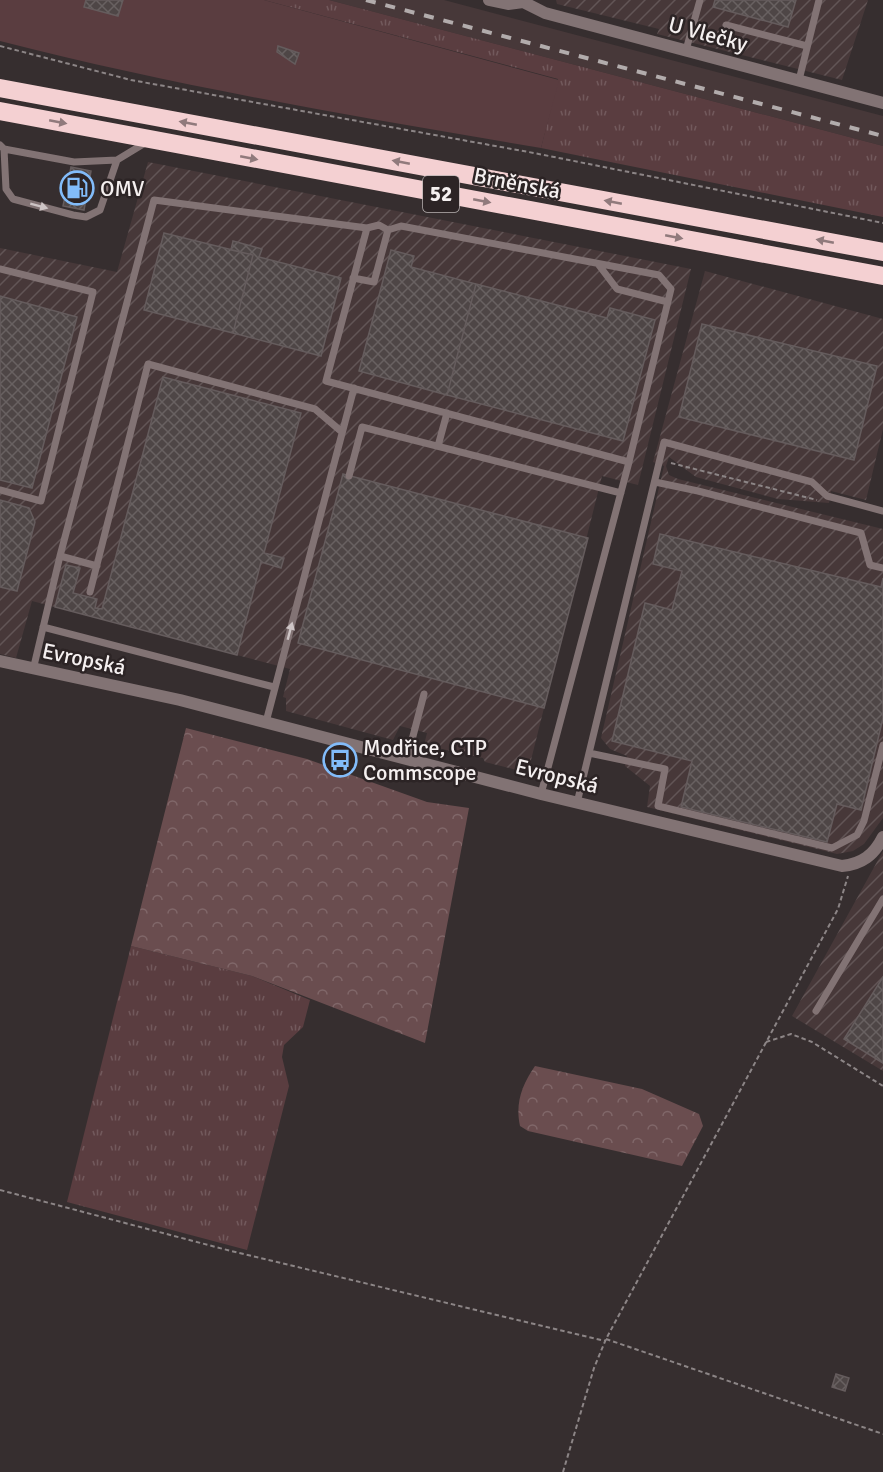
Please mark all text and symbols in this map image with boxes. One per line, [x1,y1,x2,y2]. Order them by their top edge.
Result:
street label: U Vlečky [665,10,751,58]
one-way arrow [48,118,67,127]
one-way arrow [179,118,198,127]
one-way arrow [240,154,259,163]
one-way arrow [391,157,410,166]
street label: Brněnská [471,161,563,205]
fuel station icon: OMV [59,170,95,206]
place label: OMV [100,175,145,202]
road number: 52 [423,176,459,212]
one-way arrow [473,197,492,206]
one-way arrow [603,197,622,206]
one-way arrow [30,202,48,211]
one-way arrow [665,233,684,242]
one-way arrow [816,236,835,245]
one-way arrow [285,622,295,640]
street label: Evropská [40,637,128,681]
place label: Modřice, CTP Commscope [363,734,487,786]
bus stop icon: Modřice, CTP Commscope [322,742,358,778]
street label: Evropská [513,753,601,799]

